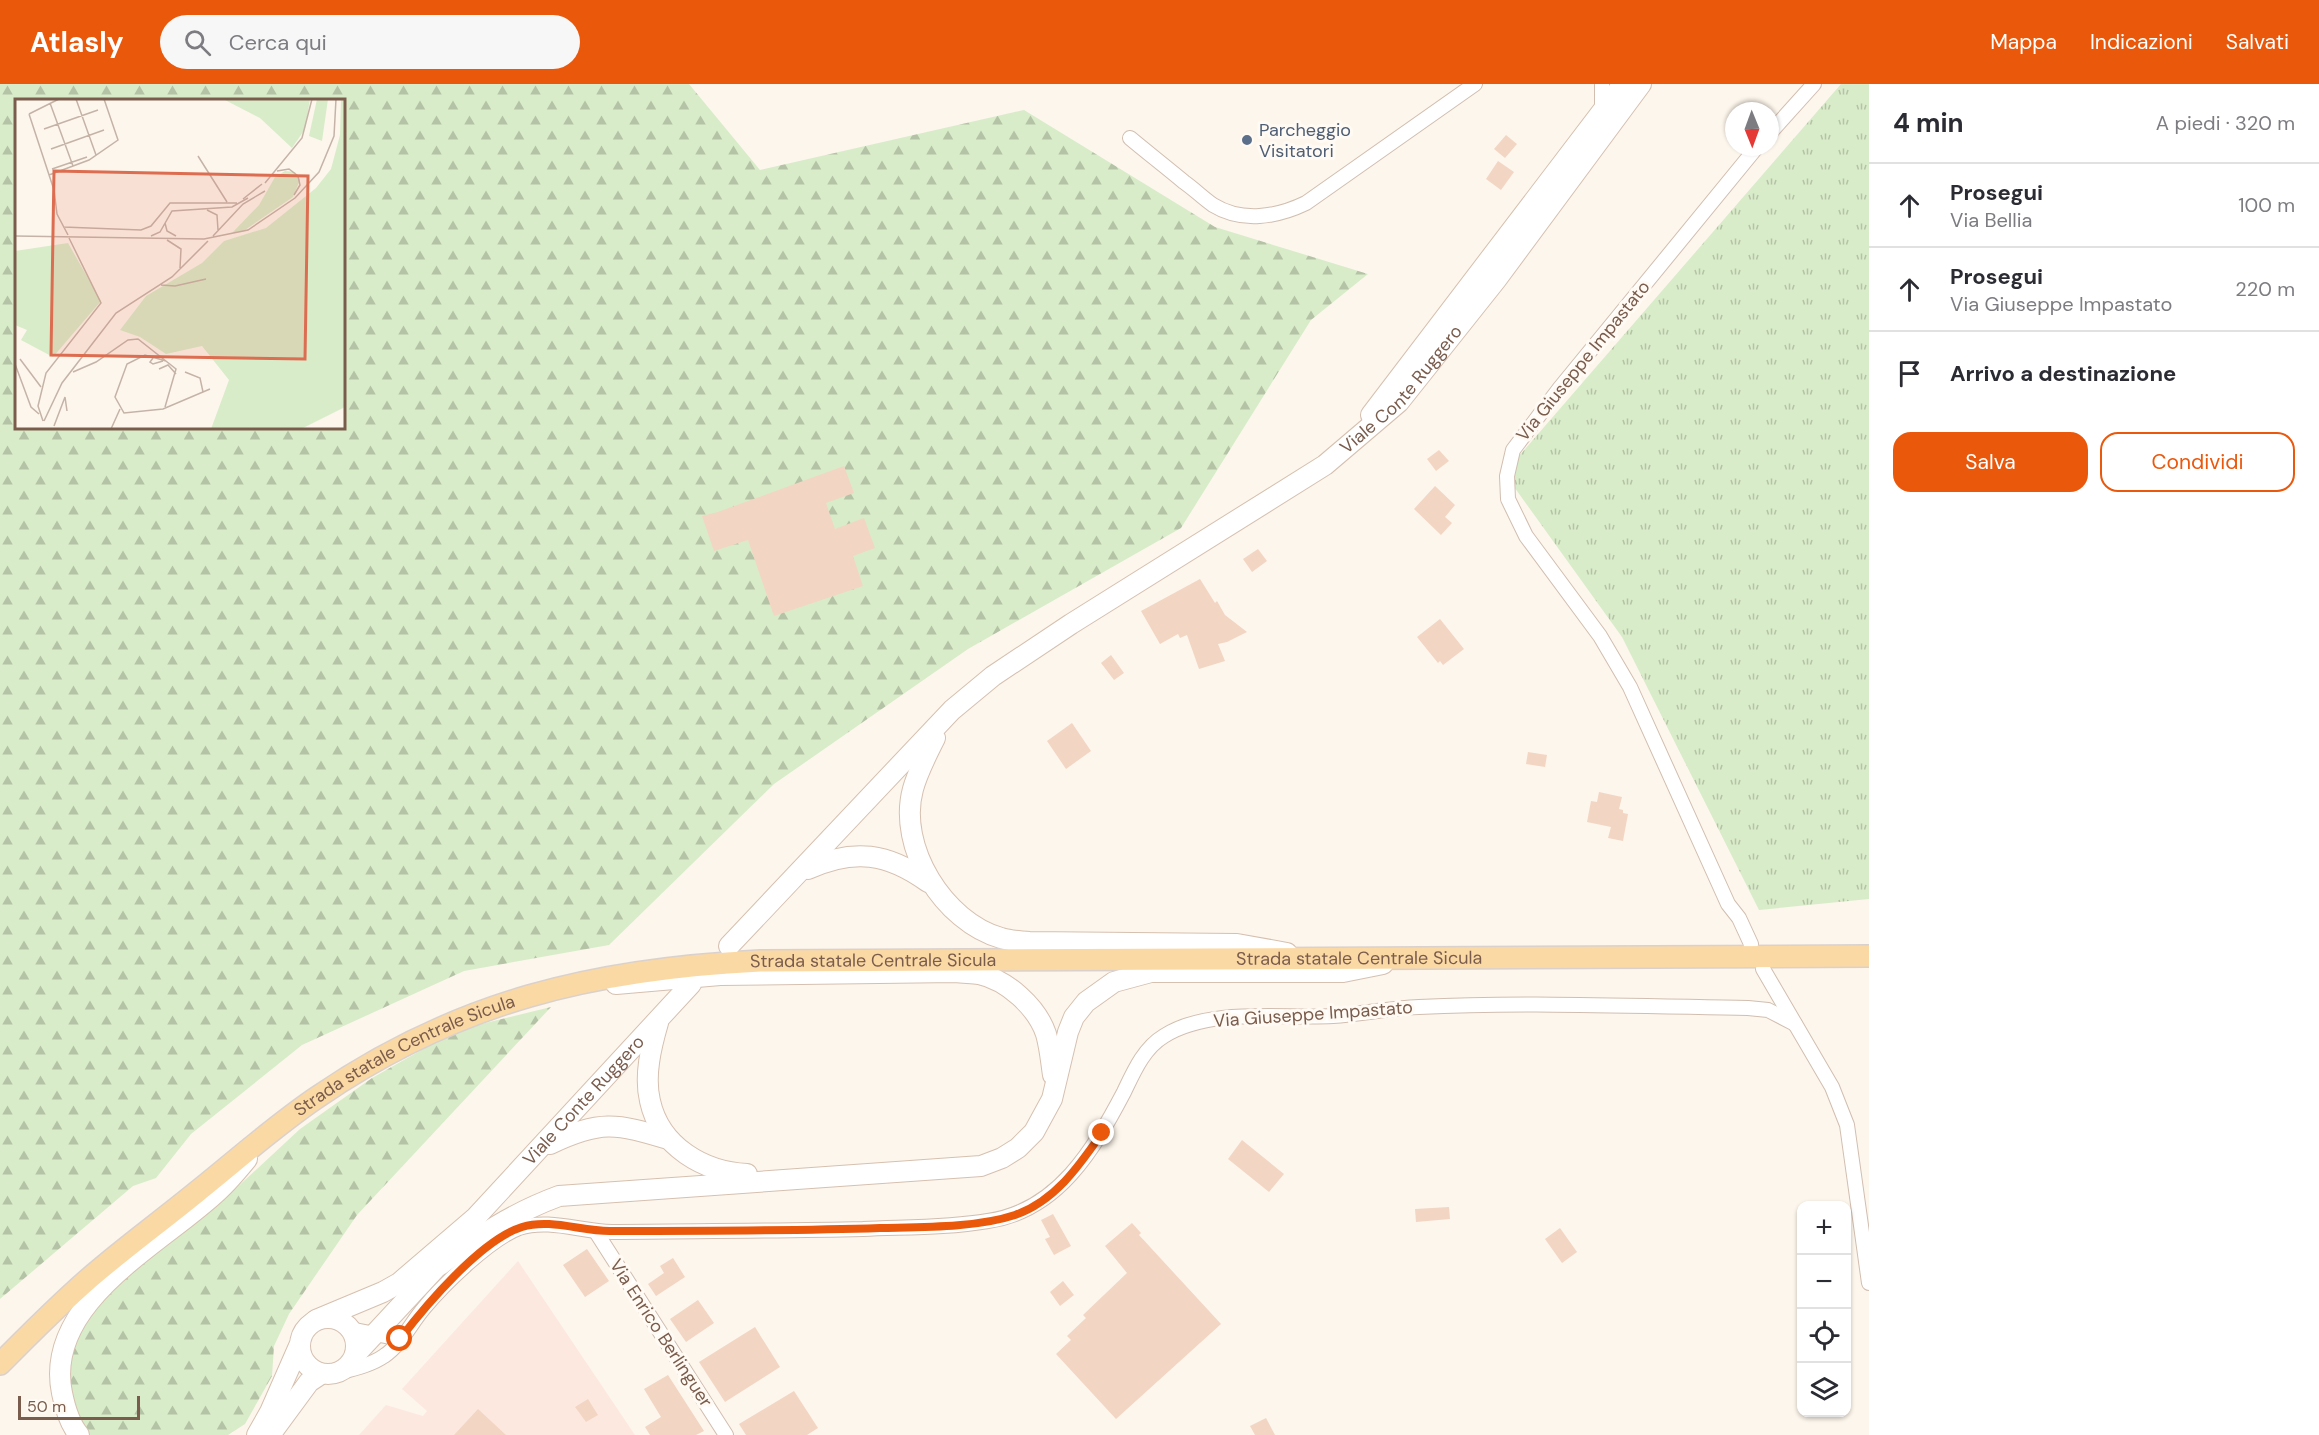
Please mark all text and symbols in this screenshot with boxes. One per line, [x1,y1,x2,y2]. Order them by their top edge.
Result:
search box [160,15,580,69]
text: Atlasly [30,24,124,61]
icon: search [181,26,214,59]
text: Cerca qui [229,28,327,57]
text: Mappa [1990,28,2057,56]
text: Indicazioni [2090,28,2193,56]
text: Salvati [2226,28,2289,56]
inset map [15,99,345,429]
north arrow [1725,102,1779,156]
text: 4 min [1893,106,1964,140]
text: A piedi · 320 m [2156,110,2295,136]
place label: Parcheggio Visitatori [1259,118,1351,163]
marker: Parcheggio Visitatori [1240,133,1254,147]
text: Prosegui [1950,178,2043,207]
icon: ahead [1893,189,1926,222]
text: 100 m [2238,192,2295,218]
text: Via Bellia [1950,207,2032,233]
text: Prosegui [1950,262,2043,291]
icon: ahead [1893,273,1926,306]
street label: Via Giuseppe Impastato [1511,276,1655,446]
text: 220 m [2235,276,2295,302]
text: Via Giuseppe Impastato [1950,291,2172,317]
street label: Viale Conte Ruggero [1335,320,1467,459]
icon: arrive [1893,357,1926,390]
text: Arrivo a destinazione [1950,359,2176,388]
button: Salva [1893,432,2088,492]
button: Condividi [2100,432,2295,492]
street label: Strada statale Centrale Sicula [1236,946,1482,971]
street label: Strada statale Centrale Sicula [749,948,996,973]
street label: Strada statale Centrale Sicula [289,989,518,1122]
street label: Via Giuseppe Impastato [1212,995,1414,1033]
street label: Viale Conte Ruggero [517,1030,650,1171]
route end [1088,1119,1114,1145]
map controls [1797,1201,1851,1417]
button: + [1797,1201,1851,1255]
street label: Via Enrico Berlinguer [604,1254,718,1412]
button: − [1797,1255,1851,1309]
button: locate [1797,1309,1851,1363]
route start [386,1325,412,1351]
button: layers [1797,1363,1851,1417]
scale bar [18,1393,140,1420]
text: 50 m [27,1396,66,1417]

